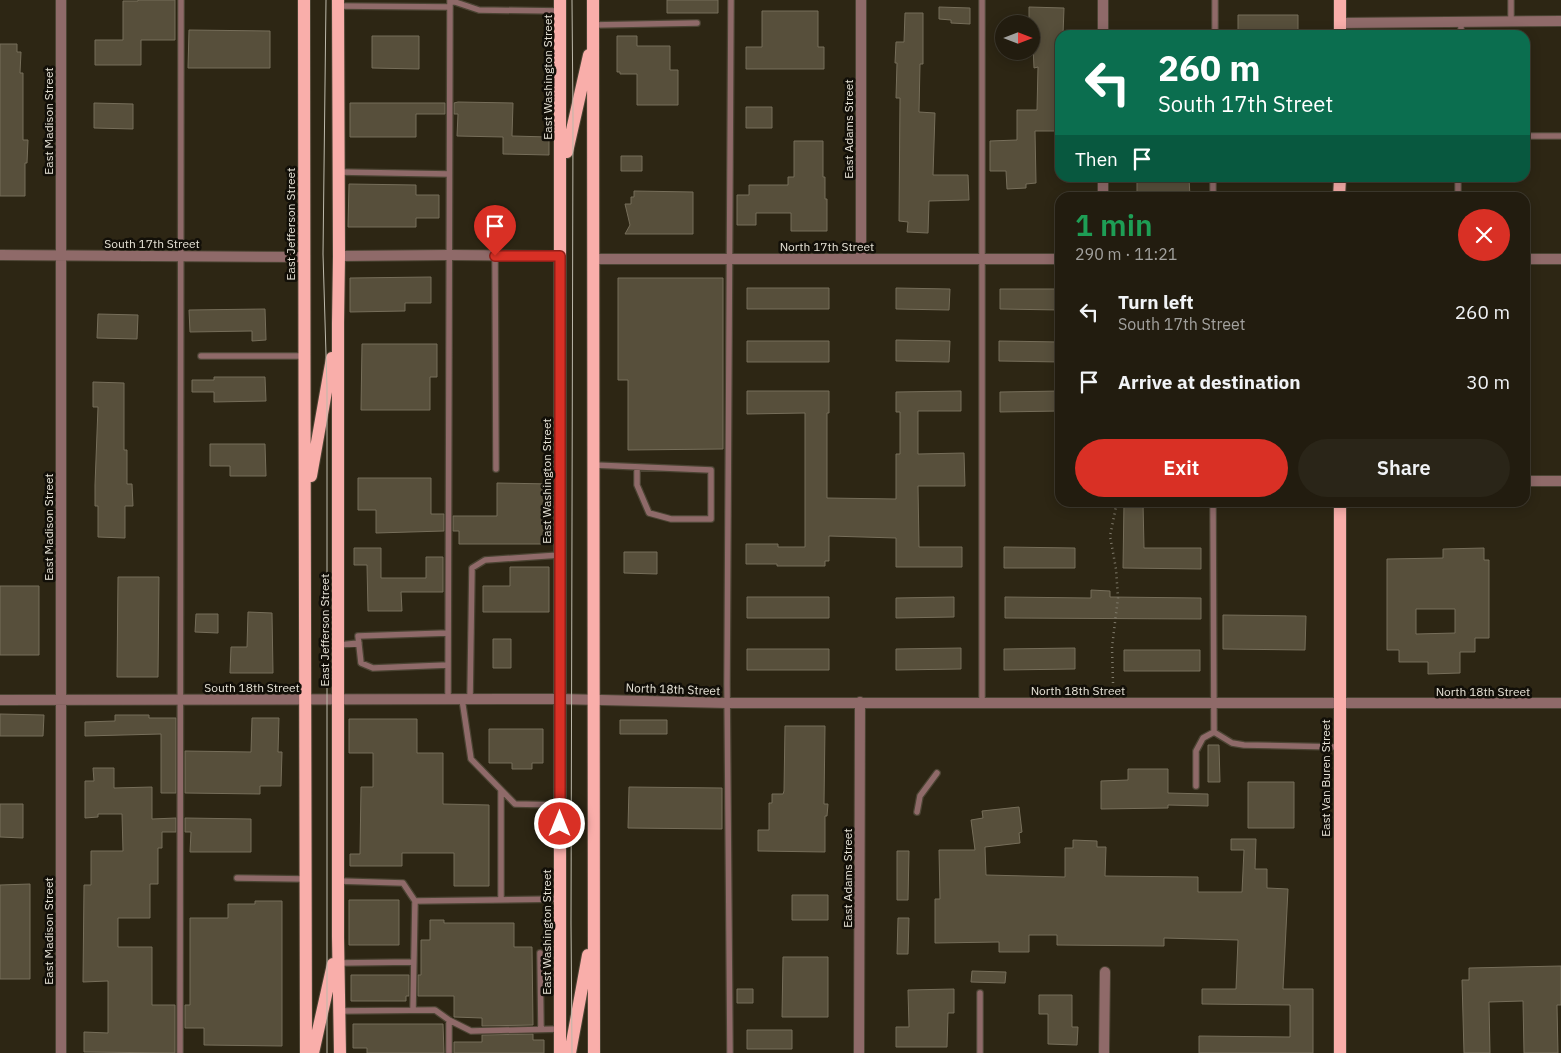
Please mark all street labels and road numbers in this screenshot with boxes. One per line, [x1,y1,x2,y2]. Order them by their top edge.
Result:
street label: East Washington Street [540,14,555,140]
street label: East Madison Street [41,67,56,175]
street label: East Adams Street [841,79,856,179]
street label: East Jefferson Street [283,168,298,280]
street label: South 17th Street [104,236,200,251]
street label: North 17th Street [780,239,874,254]
street label: East Washington Street [539,418,554,544]
street label: East Madison Street [41,473,56,581]
street label: East Jefferson Street [317,574,332,686]
street label: South 18th Street [204,680,300,695]
street label: North 18th Street [625,680,721,698]
street label: North 18th Street [1031,683,1125,698]
street label: North 18th Street [1436,684,1530,699]
street label: East Van Buren Street [1318,719,1333,837]
street label: East Adams Street [840,828,855,928]
street label: East Washington Street [539,869,554,995]
street label: East Madison Street [41,877,56,985]

